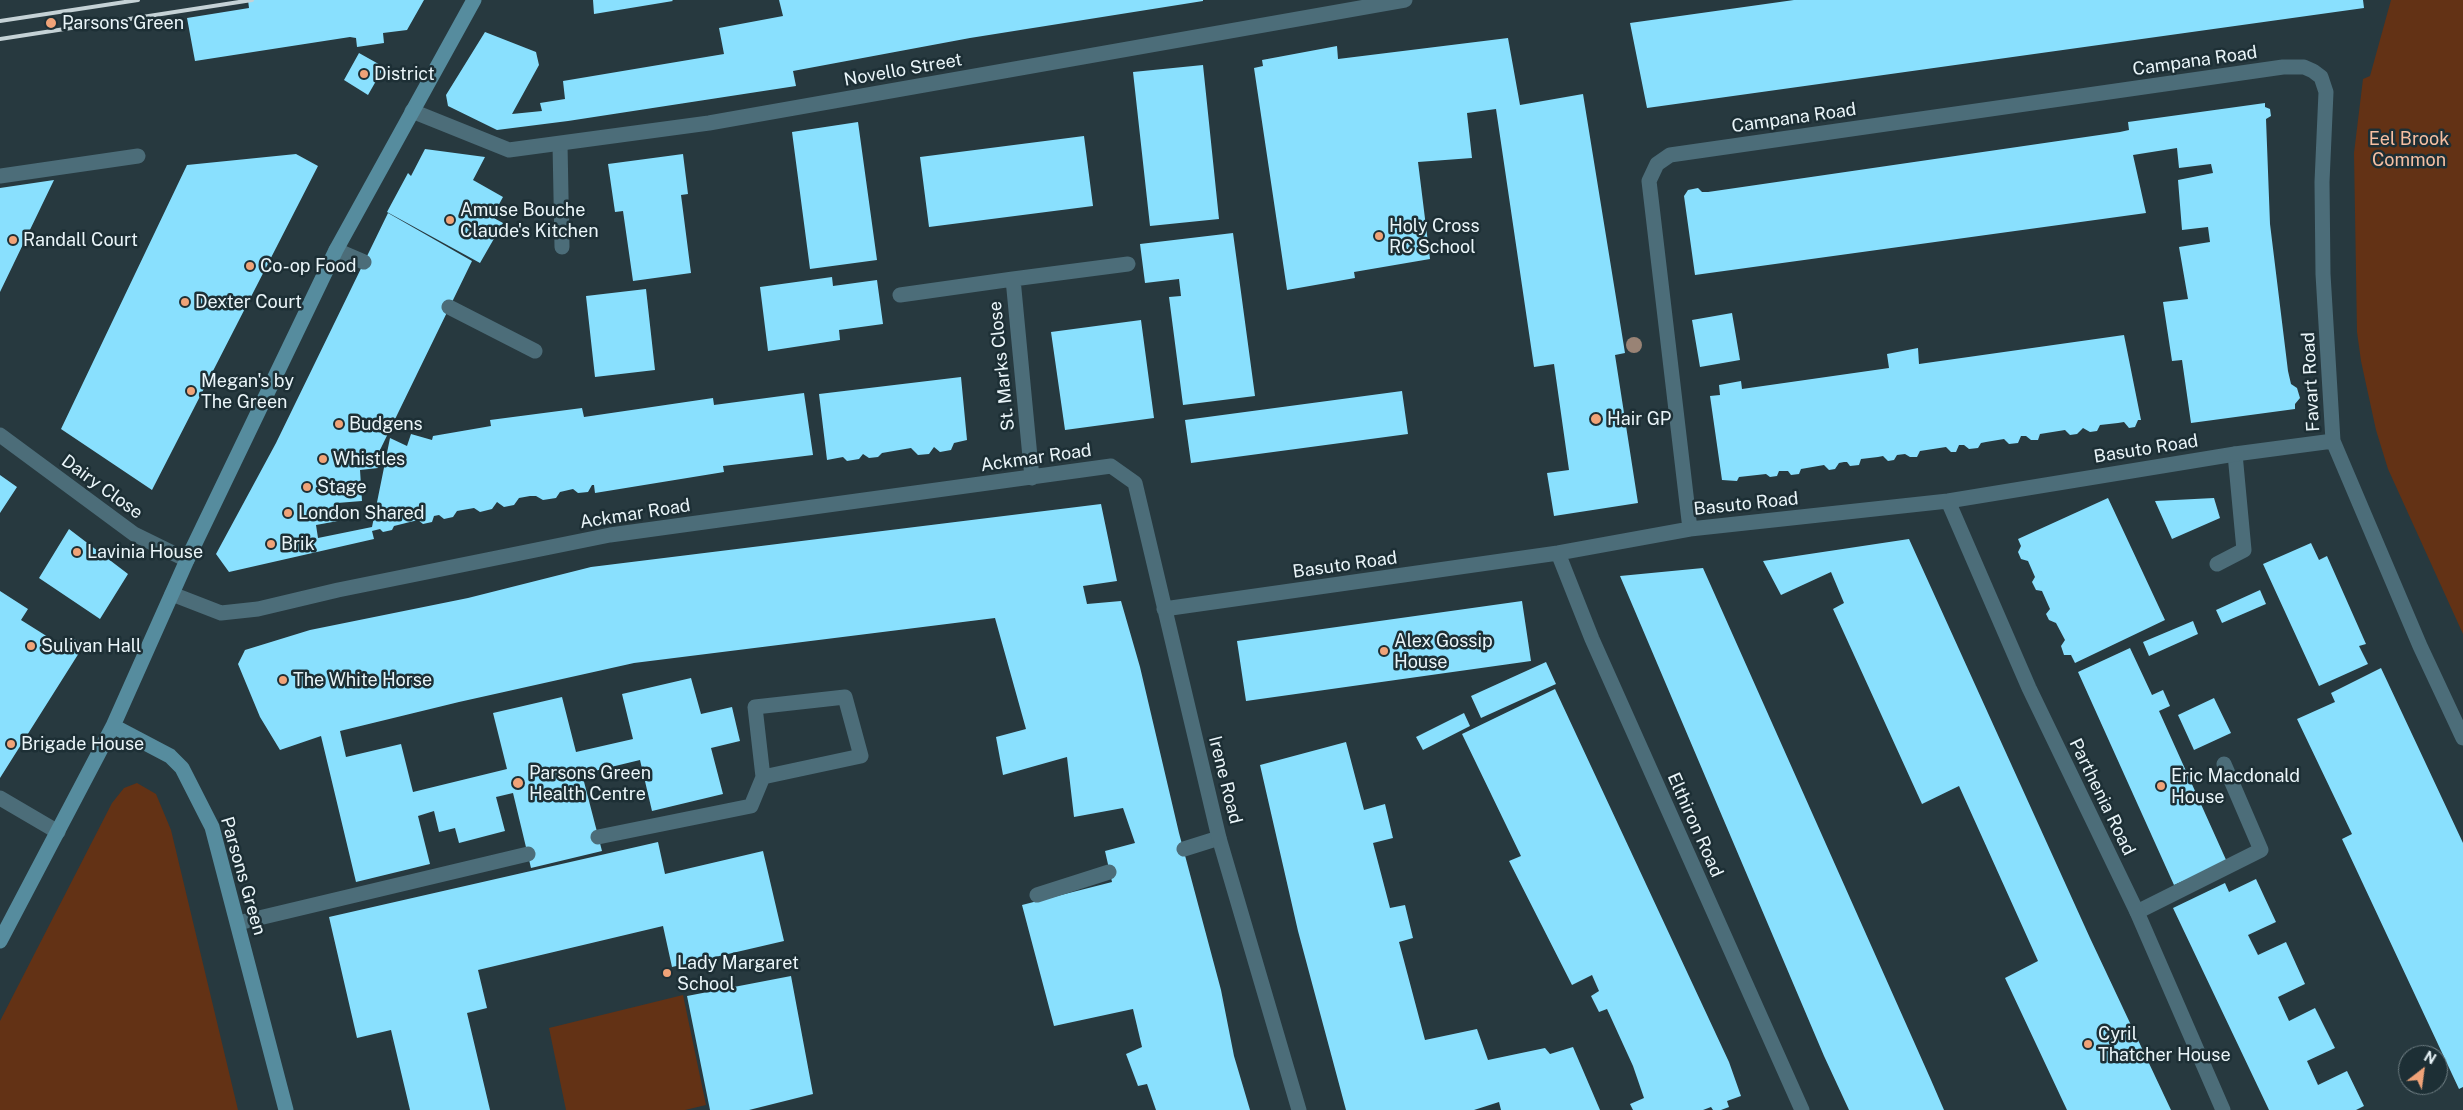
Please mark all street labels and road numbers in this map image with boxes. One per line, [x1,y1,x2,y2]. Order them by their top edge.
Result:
street label: Campana Road [2131,42,2259,80]
street label: Novello Street [842,49,964,91]
street label: Campana Road [1730,99,1858,137]
street label: St. Marks Close [984,300,1020,432]
street label: Favart Road [2298,332,2324,432]
street label: Basuto Road [2092,430,2200,468]
street label: Ackmar Road [979,440,1093,476]
street label: Dairy Close [57,450,147,524]
street label: Basuto Road [1692,488,1800,520]
street label: Ackmar Road [578,495,692,533]
street label: Basuto Road [1291,547,1399,583]
street label: Irene Road [1204,734,1246,826]
street label: Parthenia Road [2064,735,2140,859]
street label: Elthiron Road [1662,769,1728,881]
street label: Parsons Green [216,814,270,938]

